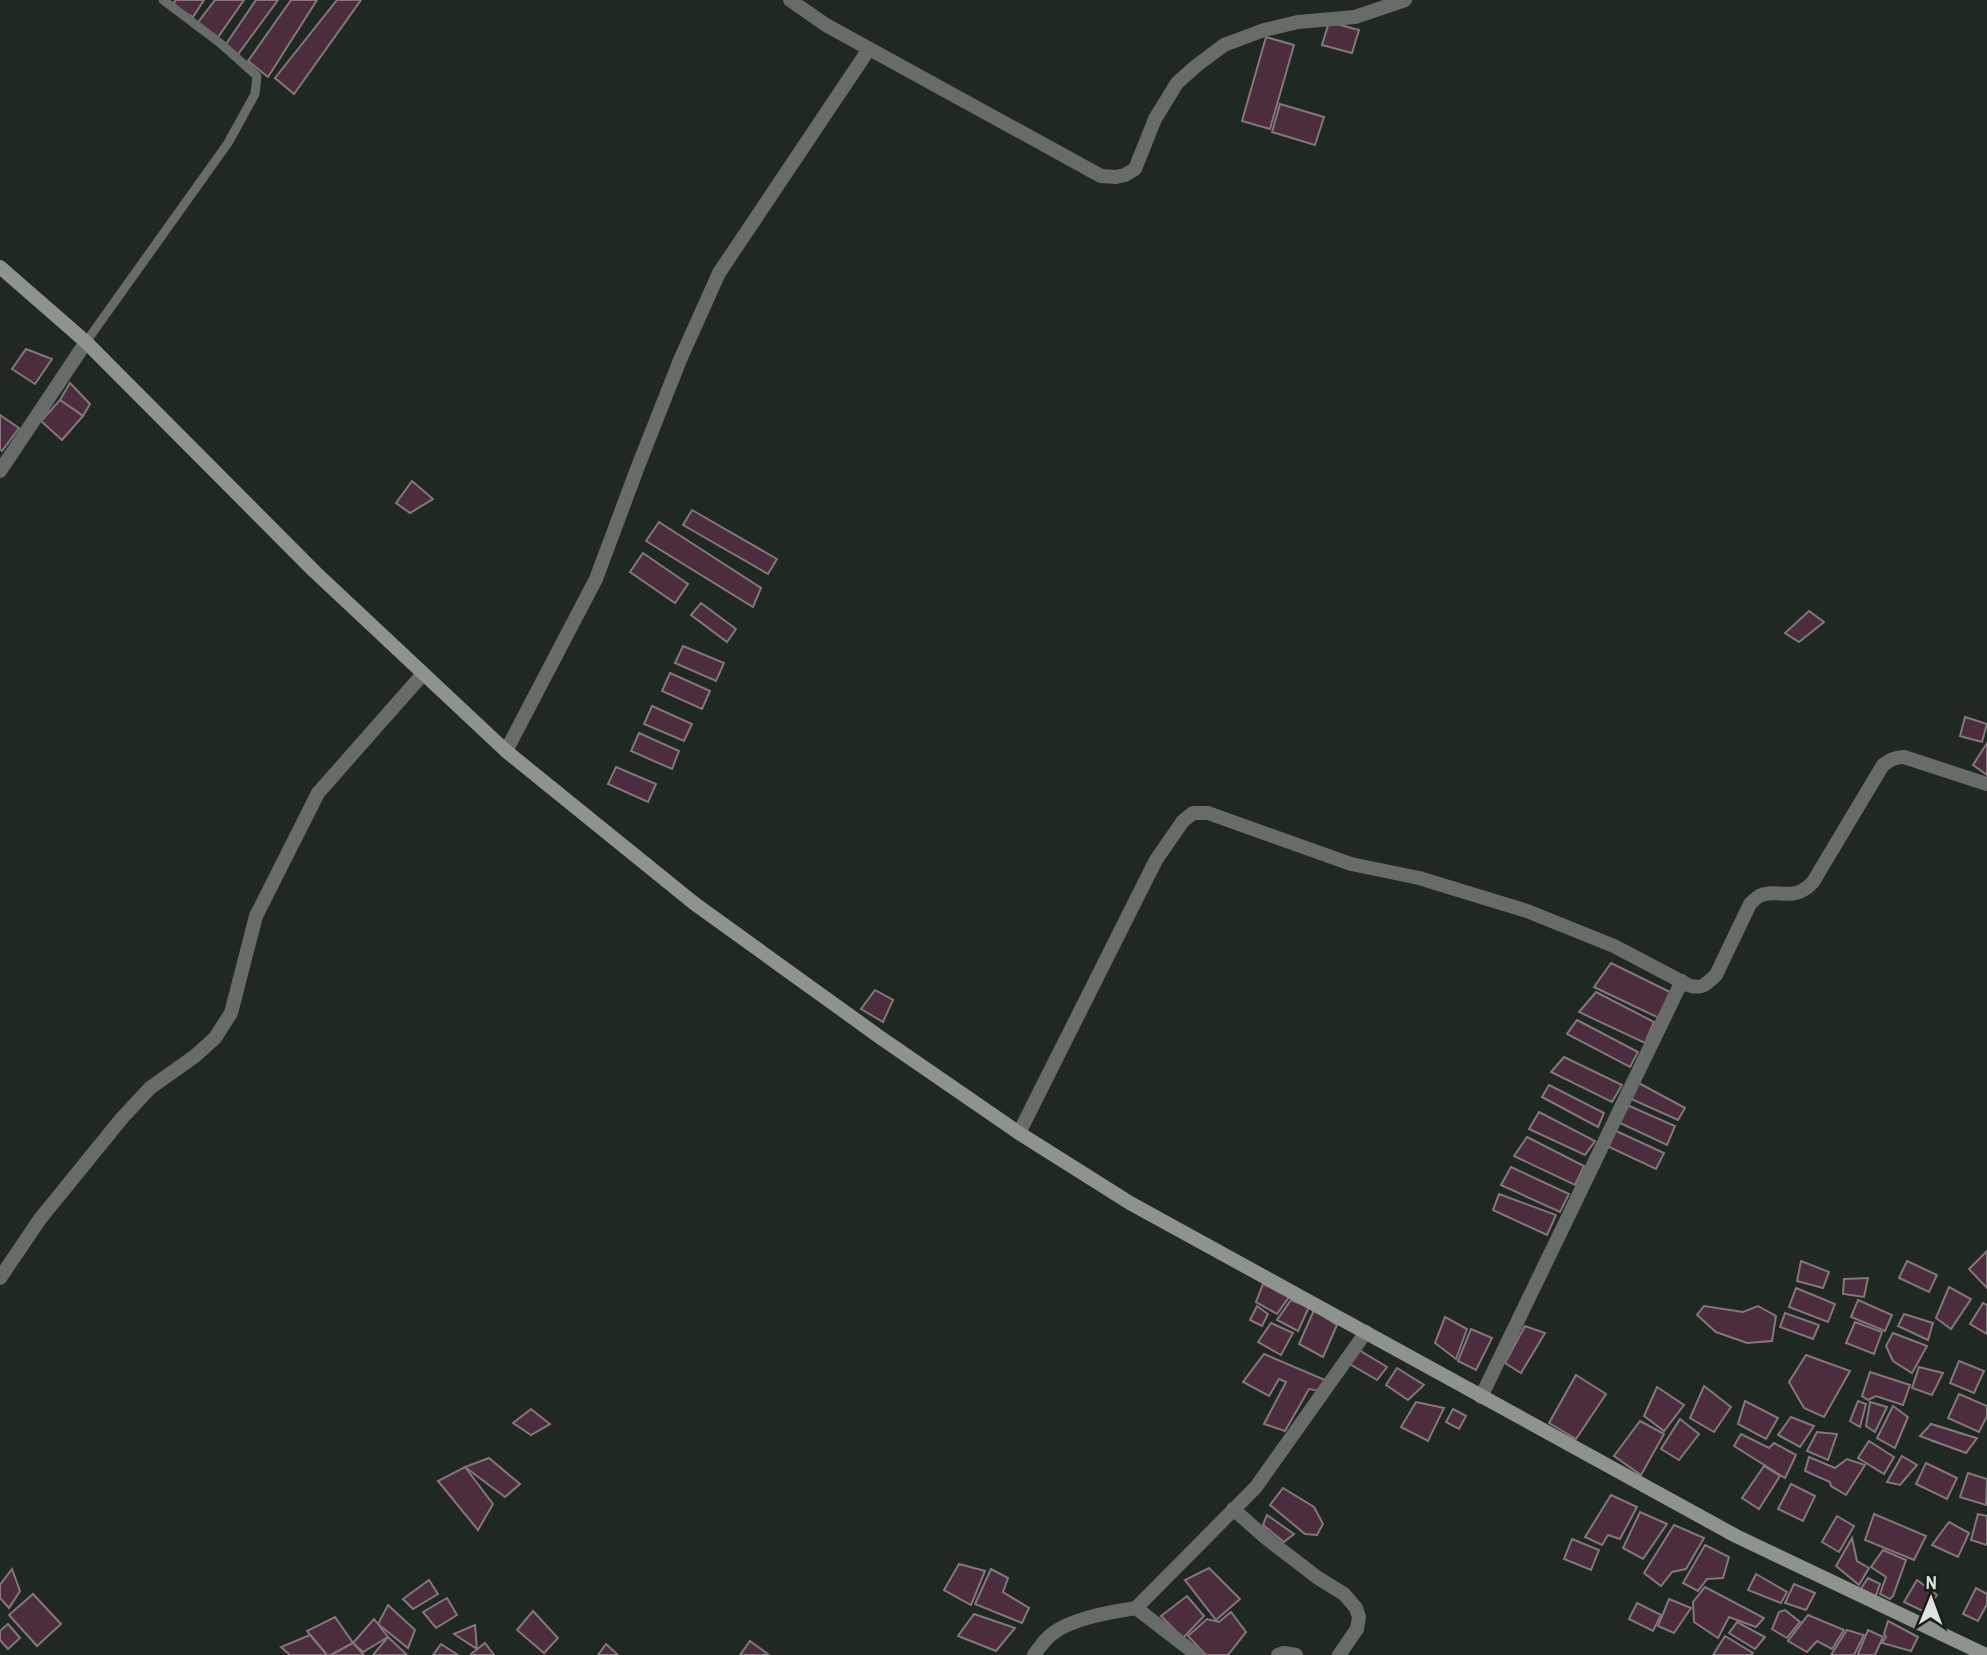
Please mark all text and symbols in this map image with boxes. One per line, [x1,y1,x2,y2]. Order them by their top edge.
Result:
north arrow [1896,1564,1966,1634]
text: N [1925,1569,1937,1595]

